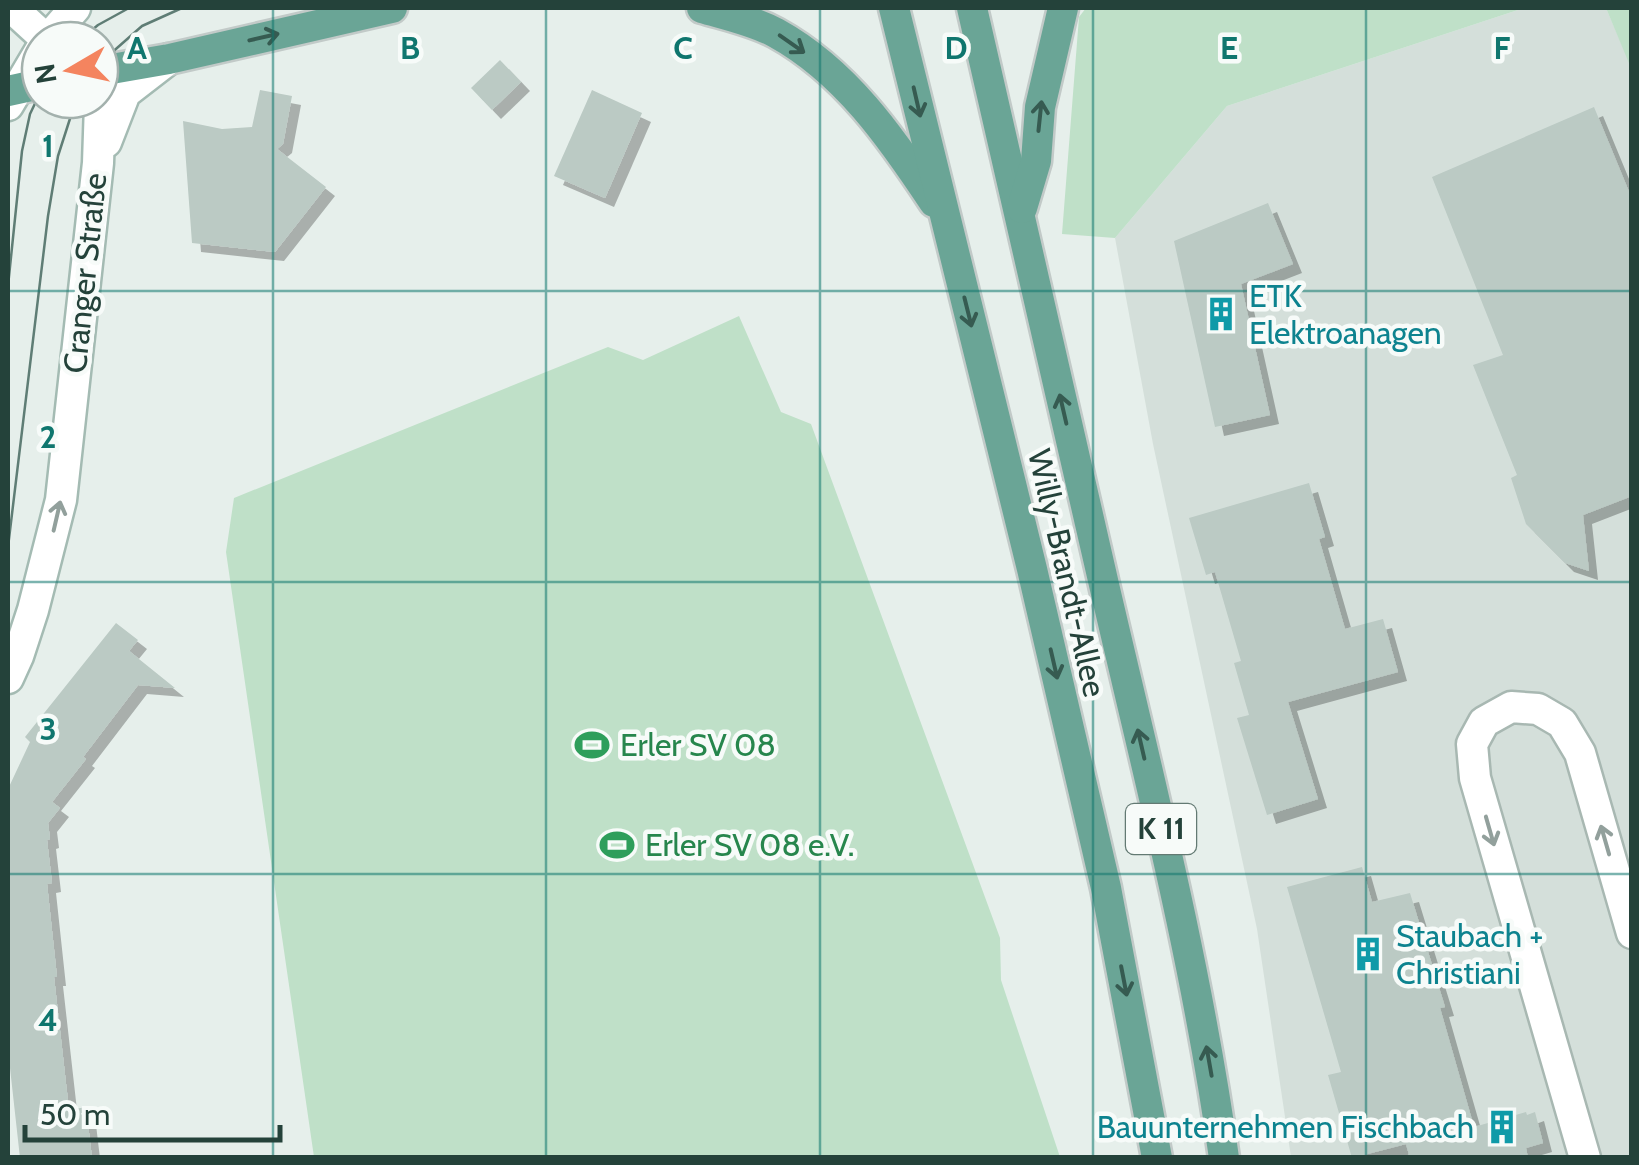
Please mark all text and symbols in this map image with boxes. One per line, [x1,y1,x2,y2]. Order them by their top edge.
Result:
north arrow [20,20,120,120]
one-way arrow [247,27,279,45]
text: A [127,28,147,67]
text: B [400,28,420,67]
text: C [673,28,693,67]
text: D [944,28,968,67]
text: E [1220,28,1238,67]
text: F [1494,28,1511,67]
one-way arrow [777,33,805,54]
text: N [27,61,64,86]
one-way arrow [909,85,927,117]
one-way arrow [1031,100,1050,133]
text: 1 [42,126,54,165]
street label: Cranger Straße [55,171,114,375]
place label: ETK Elektroanagen [1249,276,1442,352]
one-way arrow [960,295,978,327]
building icon: ETK Elektroanagen [1202,295,1240,333]
one-way arrow [1053,394,1072,426]
text: 2 [40,417,56,456]
street label: Willy-Brandt-Allee [1020,445,1115,700]
one-way arrow [49,501,67,533]
one-way arrow [1046,647,1064,679]
text: 3 [39,709,57,748]
place label: Erler SV 08 [620,725,776,764]
sports icon: Erler SV 08 [573,726,611,764]
one-way arrow [1131,729,1149,761]
road number: K 11 [1126,804,1196,854]
one-way arrow [1482,815,1500,846]
one-way arrow [1595,824,1613,856]
place label: Erler SV 08 e.V. [645,825,854,864]
sports icon: Erler SV 08 e.V. [598,826,636,864]
place label: Staubach + Christiani [1396,916,1543,992]
building icon: Staubach + Christiani [1349,935,1387,973]
one-way arrow [1115,964,1134,997]
text: 4 [38,1000,58,1039]
one-way arrow [1199,1046,1218,1078]
scale bar [25,1080,280,1142]
text: 50 m [40,1096,110,1133]
place label: Bauunternehmen Fischbach [1097,1107,1474,1146]
building icon: Bauunternehmen Fischbach [1483,1108,1521,1146]

